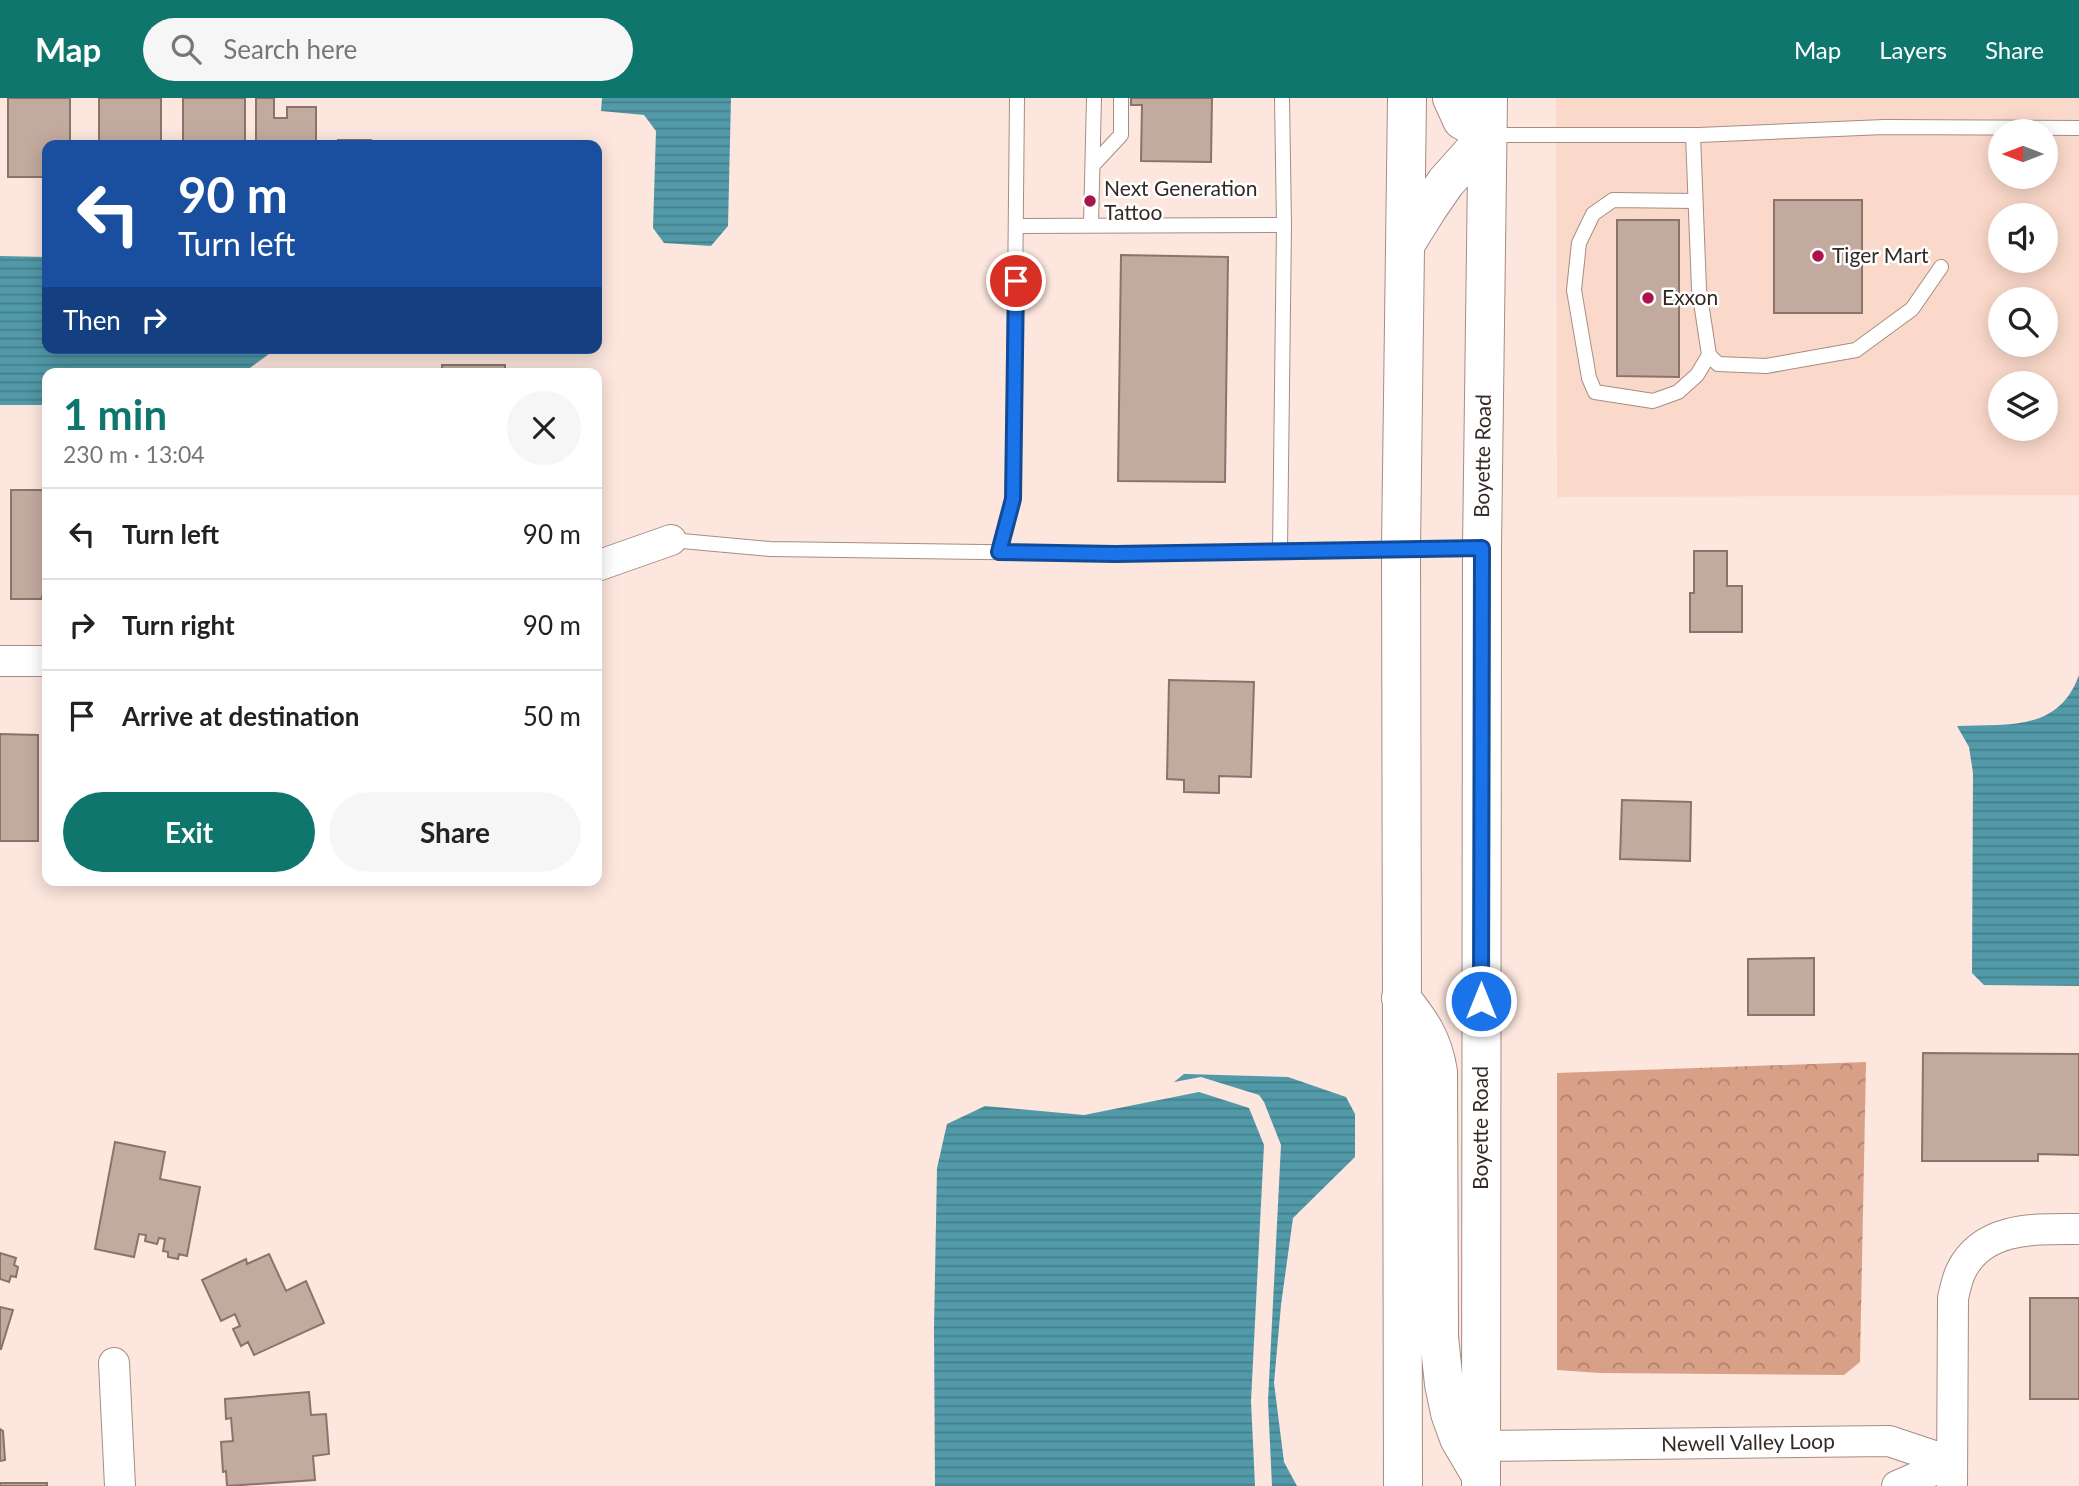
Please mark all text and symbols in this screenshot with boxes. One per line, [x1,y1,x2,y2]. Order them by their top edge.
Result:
search box [143,18,633,81]
text: Map [35,29,101,69]
icon: search [167,30,205,68]
text: Search here [223,33,357,65]
text: Map [1794,35,1841,64]
text: Layers [1879,35,1947,64]
text: Share [1985,35,2044,64]
north arrow [1988,119,2058,189]
map controls [1988,119,2058,441]
text: 90 m [178,165,288,223]
icon: left [63,168,154,259]
place label: Next Generation Tattoo [1104,175,1257,224]
marker: Next Generation Tattoo [1082,193,1098,209]
button: sound [1988,203,2058,273]
text: Turn left [178,224,295,263]
place label: Tiger Mart [1832,242,1929,267]
marker: Tiger Mart [1810,248,1826,264]
pin [986,251,1046,311]
icon: arrive [997,262,1035,300]
place label: Exxon [1662,284,1718,309]
button: search [1988,287,2058,357]
marker: Exxon [1640,290,1656,306]
icon: right [135,301,173,339]
text: Then [63,304,121,336]
button: layers [1988,371,2058,441]
text: 1 min [63,389,167,439]
button: close [507,391,581,465]
street label: Boyette Road [1468,394,1495,518]
text: 230 m · 13:04 [63,440,205,468]
icon: left [63,515,101,553]
text: Turn left [122,518,219,550]
text: 90 m [523,518,581,550]
icon: right [63,606,101,644]
text: Turn right [122,609,235,641]
text: 90 m [523,609,581,641]
icon: arrive [63,697,101,735]
text: Arrive at destination [122,700,359,732]
text: 50 m [523,700,581,732]
button: Exit [63,792,315,872]
button: Share [329,792,581,872]
position arrow [1444,964,1518,1038]
street label: Boyette Road [1467,1066,1492,1190]
street label: Newell Valley Loop [1661,1427,1835,1456]

